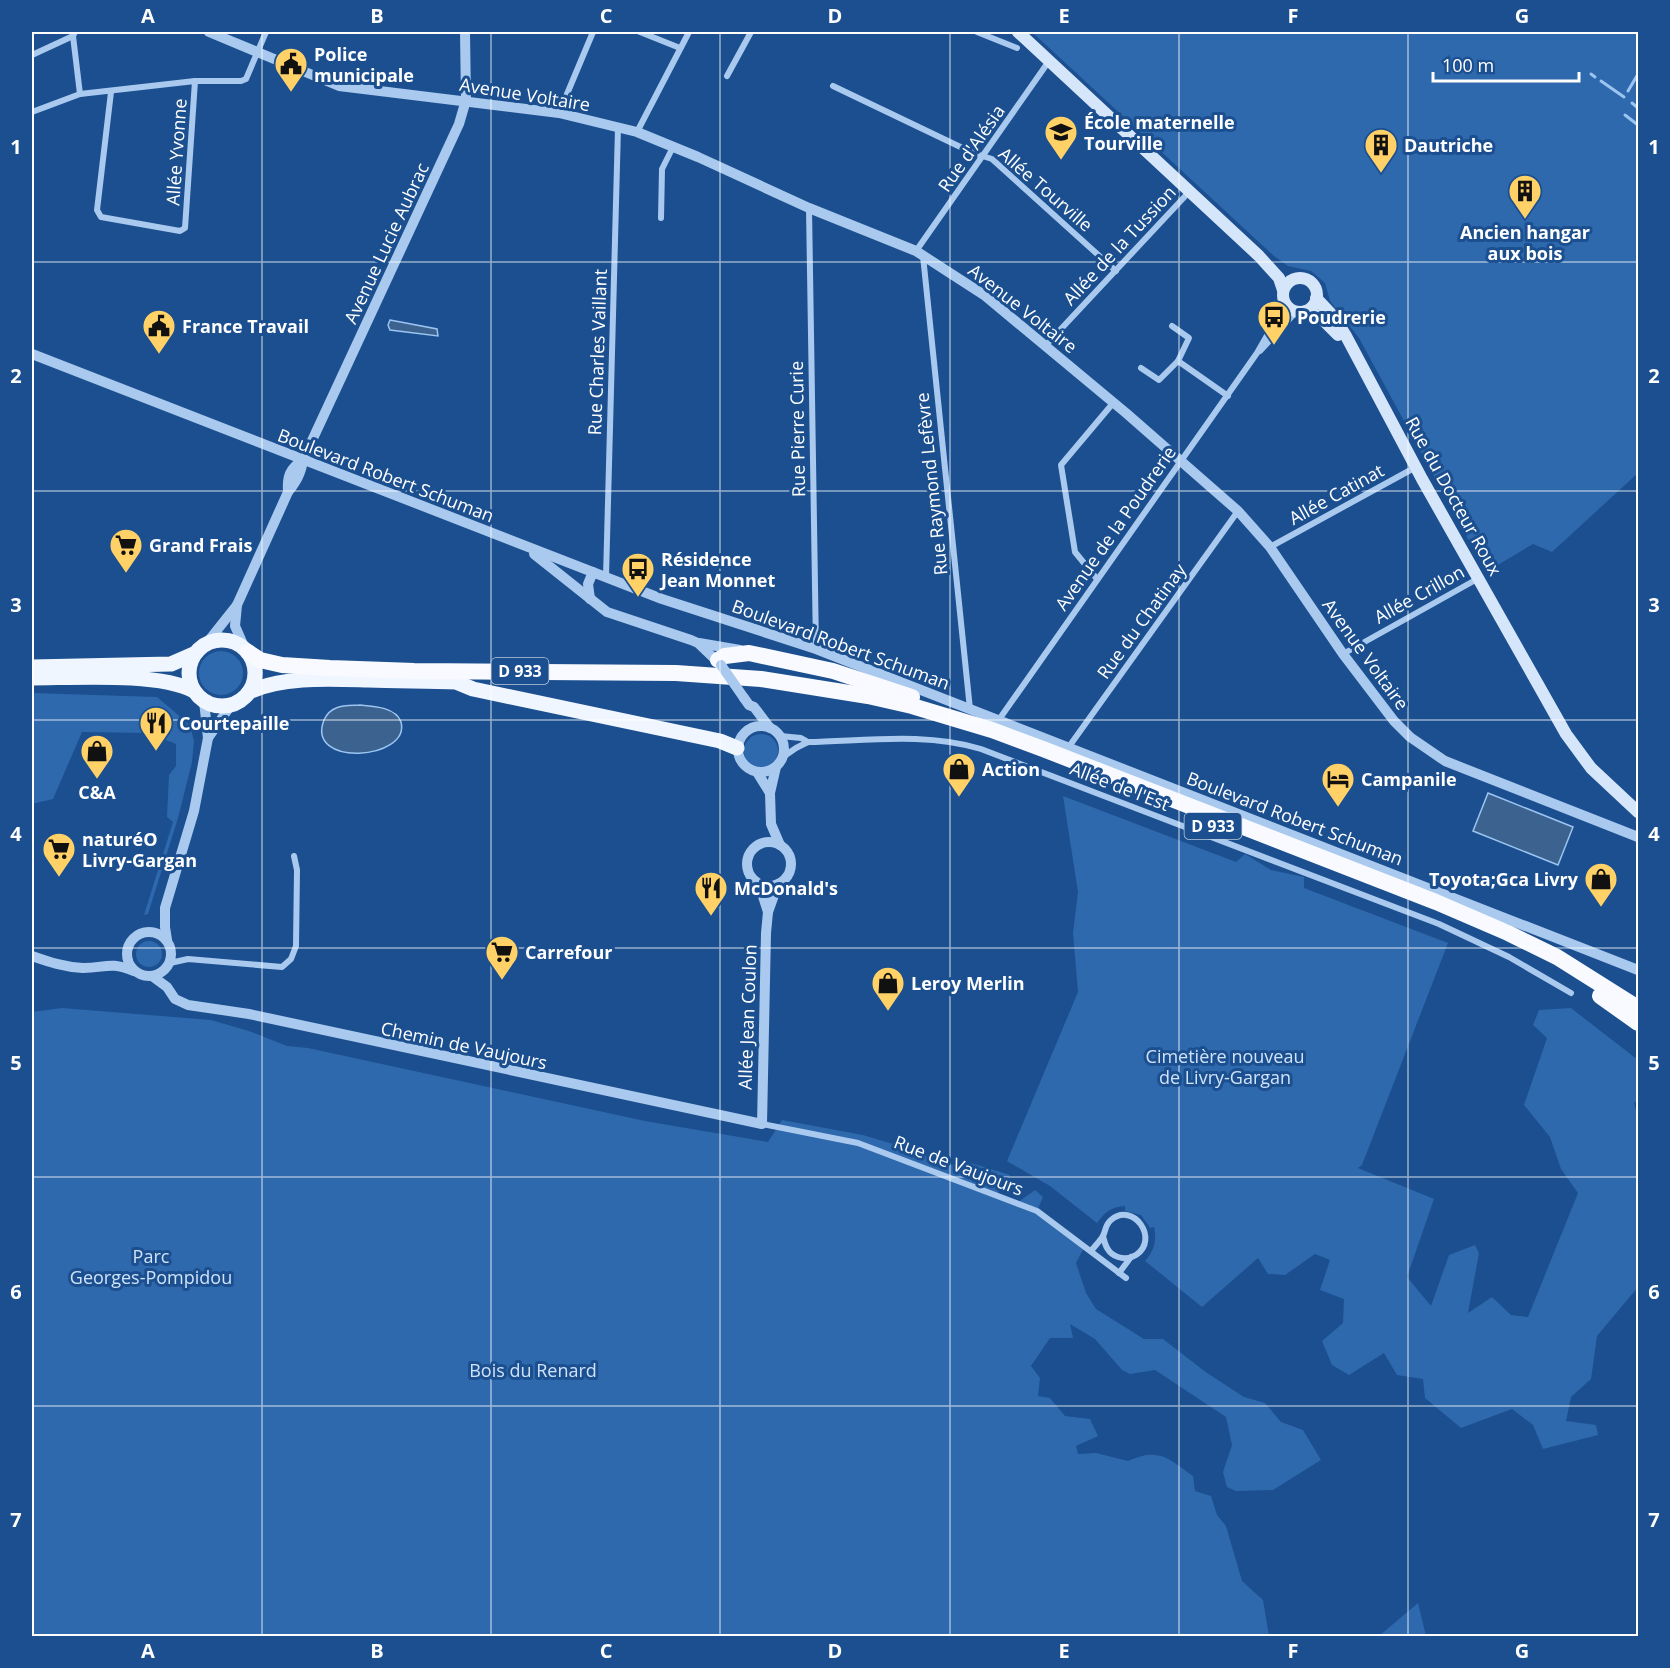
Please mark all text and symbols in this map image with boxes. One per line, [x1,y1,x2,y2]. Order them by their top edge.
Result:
text: A [141,2,155,29]
text: B [370,2,384,29]
text: C [600,2,613,29]
text: D [828,2,842,29]
text: E [1058,2,1070,29]
text: F [1288,2,1298,29]
text: G [1515,2,1529,29]
place label: Police municipale [314,42,414,87]
scale bar [1433,45,1578,83]
public building icon: Police municipale [273,46,309,93]
text: 100 m [1442,53,1494,77]
street label: Avenue Voltaire [458,72,592,116]
street label: Allée Yvonne [160,98,192,206]
street label: Rue d'Alésia [932,100,1010,196]
place label: École maternelle Tourville [1084,110,1235,155]
school or university icon: École maternelle Tourville [1043,114,1079,161]
building icon: Dautriche [1363,127,1399,174]
text: 1 [10,133,22,160]
place label: Dautriche [1404,133,1493,157]
text: 1 [1648,133,1660,160]
street label: Allée Tourville [994,141,1098,237]
street label: Avenue Lucie Aubrac [338,158,434,327]
building icon: Ancien hangar aux bois [1507,173,1543,220]
street label: Allée de la Tussion [1057,180,1181,310]
place label: Ancien hangar aux bois [1460,220,1590,265]
street label: Avenue Voltaire [964,258,1082,358]
street label: Rue Charles Vaillant [582,268,612,436]
bus stop icon: Poudrerie [1256,299,1292,346]
place label: Poudrerie [1297,305,1386,329]
public building icon: France Travail [141,308,177,355]
place label: France Travail [182,314,309,338]
street label: Rue Pierre Curie [784,361,810,497]
text: 2 [10,362,22,389]
text: 2 [1648,362,1660,389]
street label: Rue Raymond Lefèvre [909,392,953,576]
street label: Rue du Docteur Roux [1400,412,1508,580]
street label: Boulevard Robert Schuman [274,423,498,527]
street label: Avenue de la Poudrerie [1049,441,1181,615]
street label: Allée Catinat [1284,458,1388,530]
supermarket icon: Grand Frais [108,527,144,574]
place label: Grand Frais [149,533,252,557]
place label: Résidence Jean Monnet [659,547,775,592]
bus stop icon: Résidence Jean Monnet [620,551,656,598]
street label: Rue du Chatinay [1091,558,1192,683]
street label: Allée Crillon [1370,559,1468,629]
text: 3 [10,591,22,618]
text: 3 [1648,591,1660,618]
street label: Boulevard Robert Schuman [729,593,953,695]
street label: Avenue Voltaire [1318,594,1414,714]
road number: D 933 [492,658,548,684]
restaurant icon: Courtepaille [138,705,174,752]
place label: Courtepaille [179,711,289,735]
shop icon: C&A [79,733,115,780]
shop icon: Action [941,751,977,798]
street label: Allée de l'Est [1067,756,1173,816]
place label: Action [982,757,1040,781]
hotel icon: Campanile [1320,761,1356,808]
street label: Boulevard Robert Schuman [1183,766,1407,870]
place label: Campanile [1361,767,1457,791]
place label: C&A [78,780,116,804]
road number: D 933 [1184,813,1242,839]
text: 4 [10,820,22,847]
text: 4 [1648,820,1660,847]
place label: naturéO Livry-Gargan [82,827,197,872]
supermarket icon: naturéO Livry-Gargan [41,831,77,878]
shop icon: Toyota;Gca Livry [1583,861,1619,908]
place label: Toyota;Gca Livry [1429,867,1579,891]
restaurant icon: McDonald's [693,870,729,917]
place label: McDonald's [734,876,838,900]
supermarket icon: Carrefour [484,934,520,981]
place label: Carrefour [525,940,612,964]
street label: Allée Jean Coulon [732,944,762,1090]
shop icon: Leroy Merlin [870,965,906,1012]
place label: Leroy Merlin [911,971,1025,995]
street label: Chemin de Vaujours [379,1016,549,1074]
park label: Cimetière nouveau de Livry-Gargan [1146,1044,1304,1089]
text: 5 [10,1049,22,1076]
text: 5 [1648,1049,1660,1076]
street label: Rue de Vaujours [891,1129,1027,1201]
park label: Parc Georges-Pompidou [70,1244,232,1289]
text: 6 [10,1278,22,1305]
text: 6 [1648,1278,1660,1305]
park label: Bois du Renard [469,1358,597,1382]
text: 7 [10,1506,22,1533]
text: 7 [1648,1506,1660,1533]
text: A [141,1637,155,1664]
text: B [370,1637,384,1664]
text: C [600,1637,613,1664]
text: D [828,1637,842,1664]
text: E [1058,1637,1070,1664]
text: F [1288,1637,1298,1664]
text: G [1515,1637,1529,1664]

